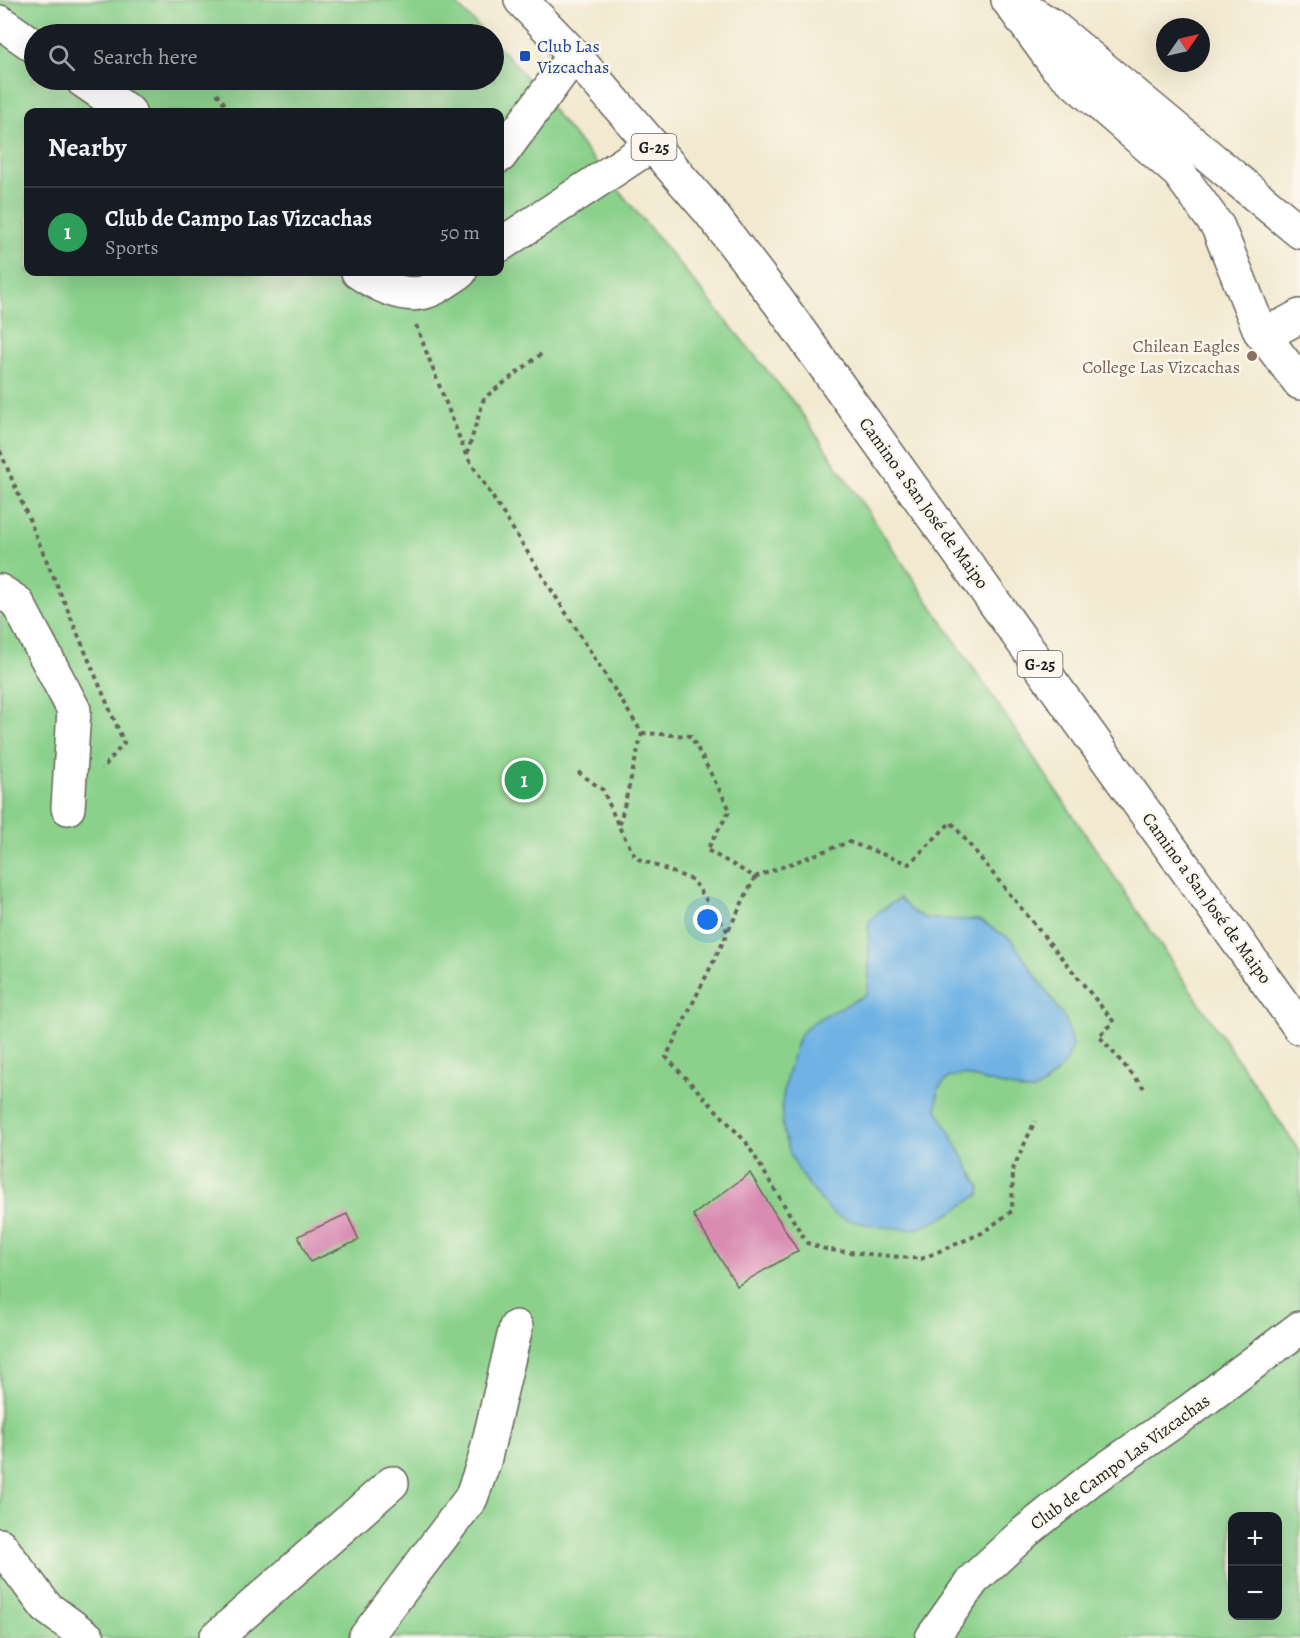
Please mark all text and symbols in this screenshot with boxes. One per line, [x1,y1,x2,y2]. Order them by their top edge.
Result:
north arrow [1156,18,1210,72]
search box [24,24,504,90]
place label: Club Las Vizcachas [536,34,609,79]
icon: search [45,41,78,74]
text: Search here [93,42,198,72]
marker: Club Las Vizcachas [518,49,532,63]
text: Nearby [48,130,127,165]
road number: G-25 [632,134,676,160]
text: Club de Campo Las Vizcachas [105,204,372,234]
text: 1 [64,219,71,246]
text: 50 m [440,219,480,246]
text: Sports [105,234,158,261]
place label: Chilean Eagles College Las Vizcachas [1082,334,1240,379]
marker: Chilean Eagles College Las Vizcachas [1245,349,1259,363]
street label: Camino a San José de Maipo [854,412,994,594]
road number: G-25 [1018,651,1062,677]
pin: 1 [504,758,544,802]
street label: Camino a San José de Maipo [1137,807,1277,989]
your location [693,905,722,934]
street label: Club de Campo Las Vizcachas [1025,1389,1215,1535]
map controls [1228,1512,1282,1620]
button: + [1228,1512,1282,1566]
button: − [1228,1566,1282,1620]

